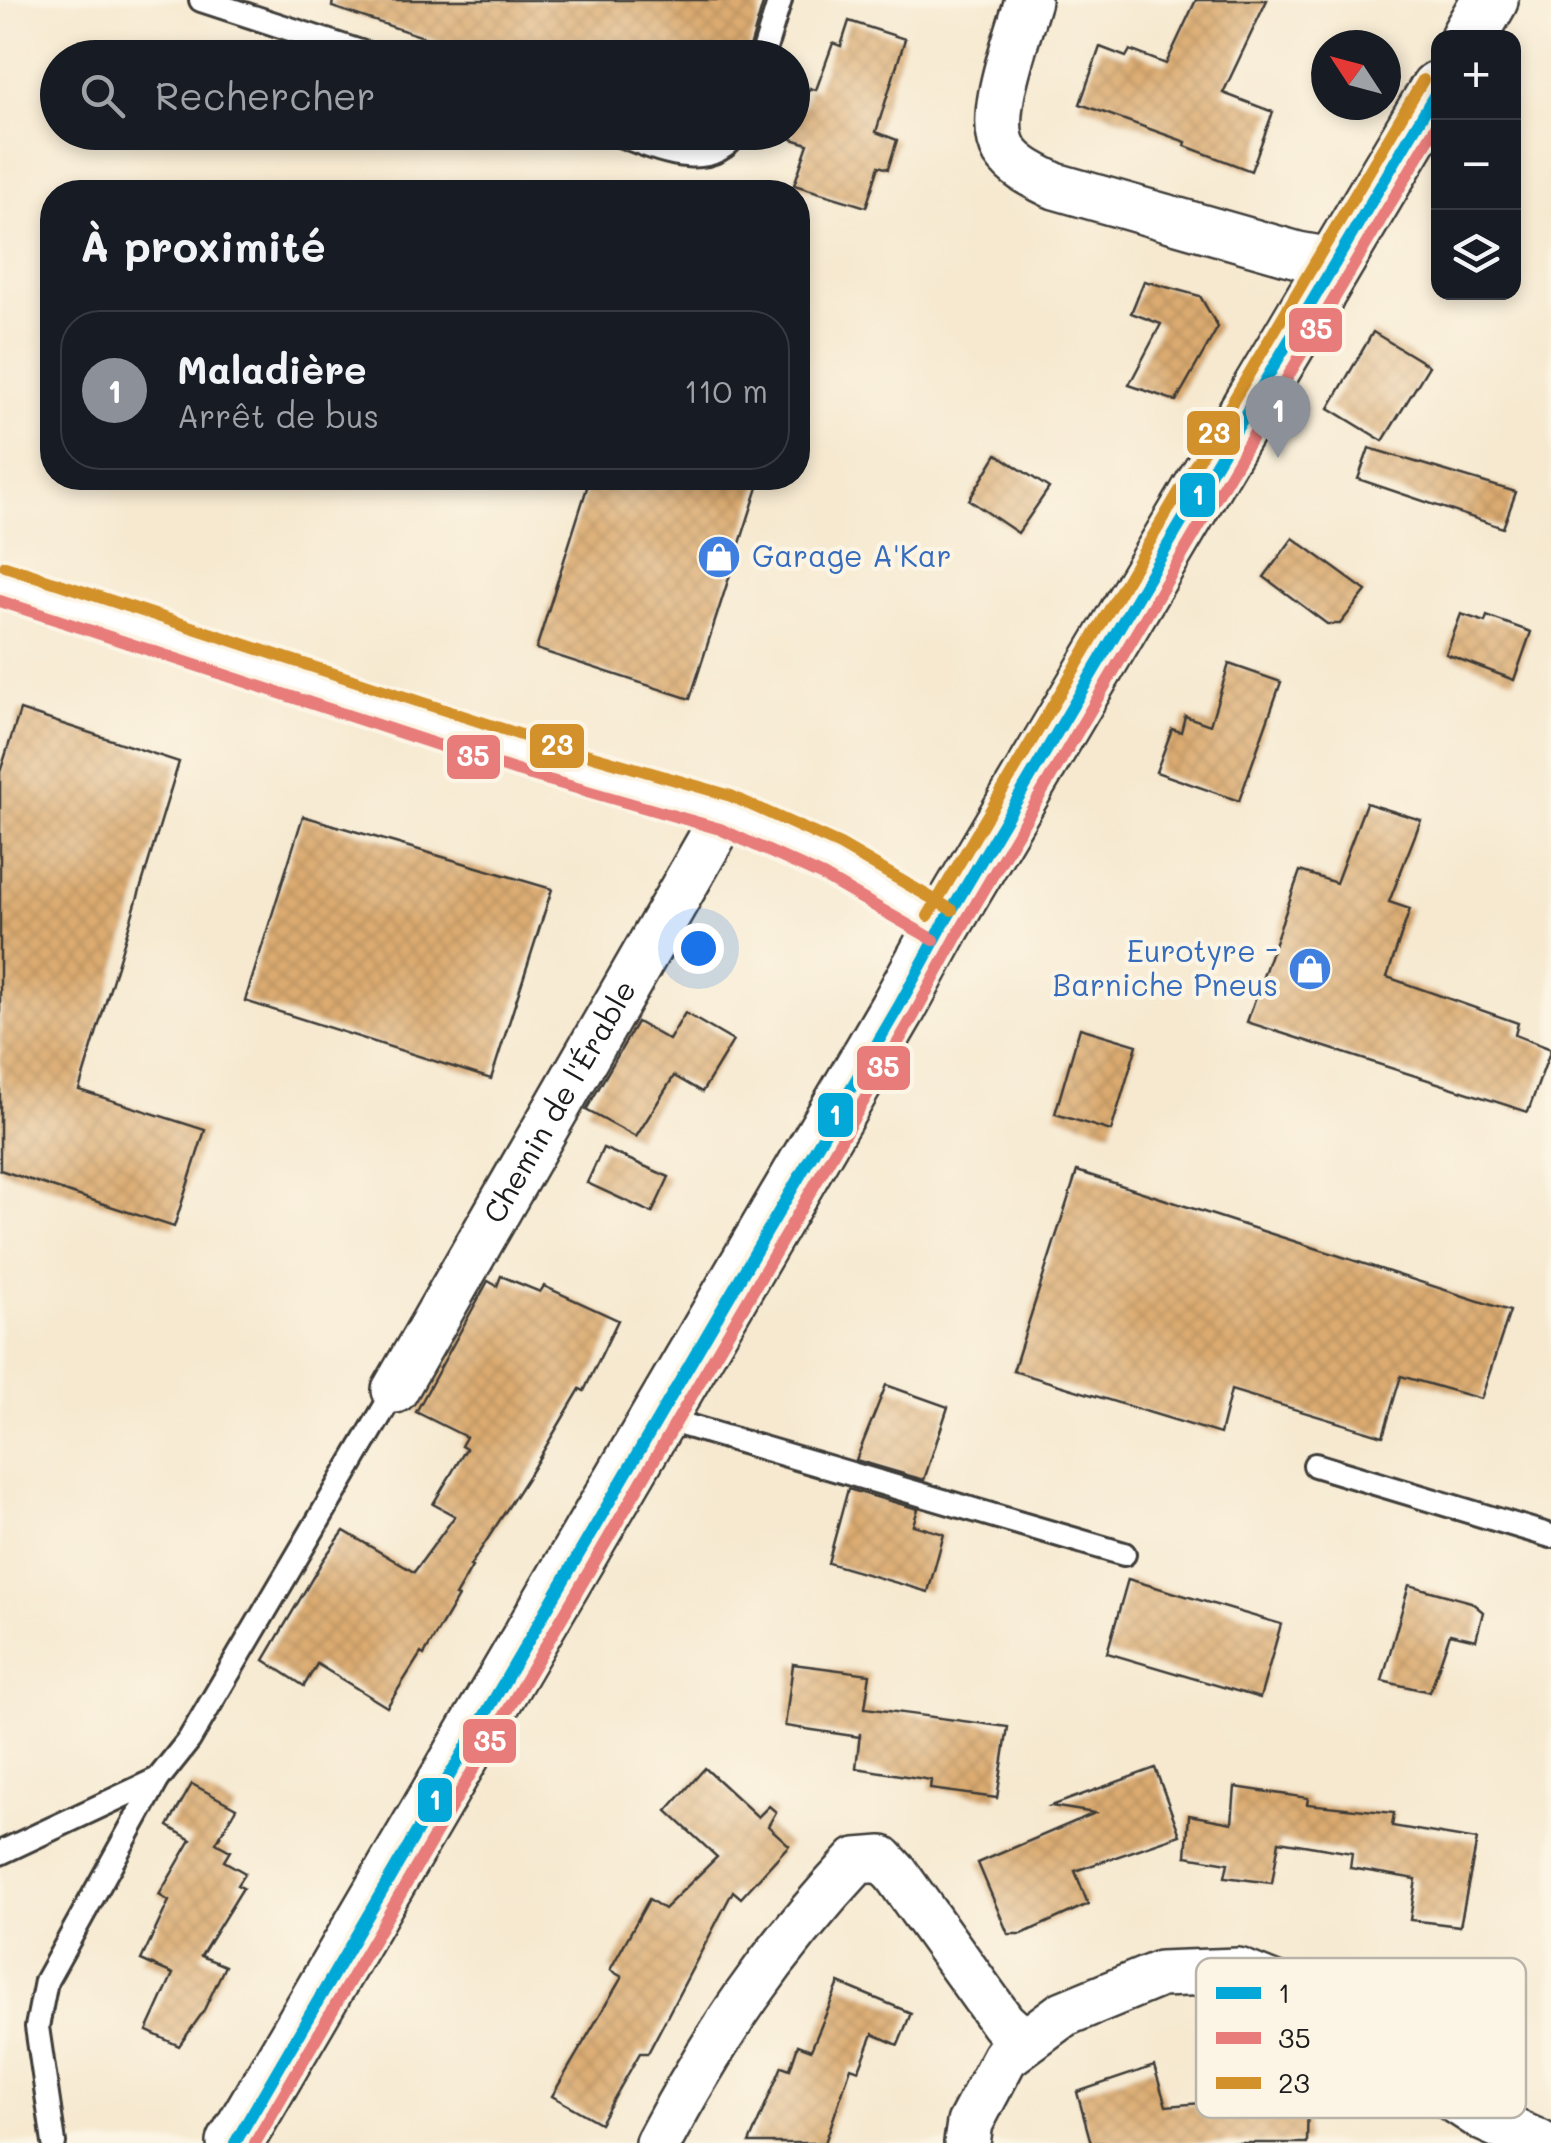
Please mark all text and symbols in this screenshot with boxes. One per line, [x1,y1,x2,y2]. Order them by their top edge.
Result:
north arrow [1311,30,1401,120]
map controls [1431,30,1521,300]
button: + [1431,30,1521,120]
search box [40,40,810,150]
icon: search [75,68,130,123]
text: Rechercher [155,70,376,120]
button: − [1431,120,1521,210]
button: layers [1431,210,1521,300]
text: À proximité [80,218,326,273]
line badge: 35 [1287,306,1344,354]
text: 35 [1299,310,1333,346]
text: Maladière [177,344,367,394]
text: 1 [107,369,122,411]
text: 110 m [684,369,768,411]
pin: 1 [1246,376,1310,458]
text: Arrêt de bus [177,394,379,436]
line badge: 23 [1185,409,1242,457]
text: 23 [1198,414,1230,450]
line badge: 1 [1178,471,1217,519]
text: 1 [1192,476,1204,512]
shop icon: Garage A'Kar [696,534,742,580]
place label: Garage A'Kar [752,535,952,575]
line badge: 23 [528,722,586,770]
text: 23 [541,726,573,762]
line badge: 35 [445,733,502,781]
text: 35 [456,737,490,773]
your location [673,923,724,974]
place label: Eurotyre - Barniche Pneus [1053,930,1278,1004]
shop icon: Eurotyre - Barniche Pneus [1287,946,1333,992]
street label: Chemin de l'Érable [473,972,644,1230]
line badge: 35 [855,1044,912,1092]
text: 35 [866,1048,900,1084]
line badge: 1 [816,1091,855,1139]
text: 1 [829,1096,841,1132]
line badge: 35 [461,1717,518,1765]
text: 35 [473,1722,507,1758]
line badge: 1 [416,1776,454,1824]
text: 1 [429,1781,441,1817]
legend [1196,1958,1526,2118]
text: 1 [1278,1974,1291,2010]
text: 35 [1278,2019,1311,2055]
text: 23 [1278,2064,1310,2100]

